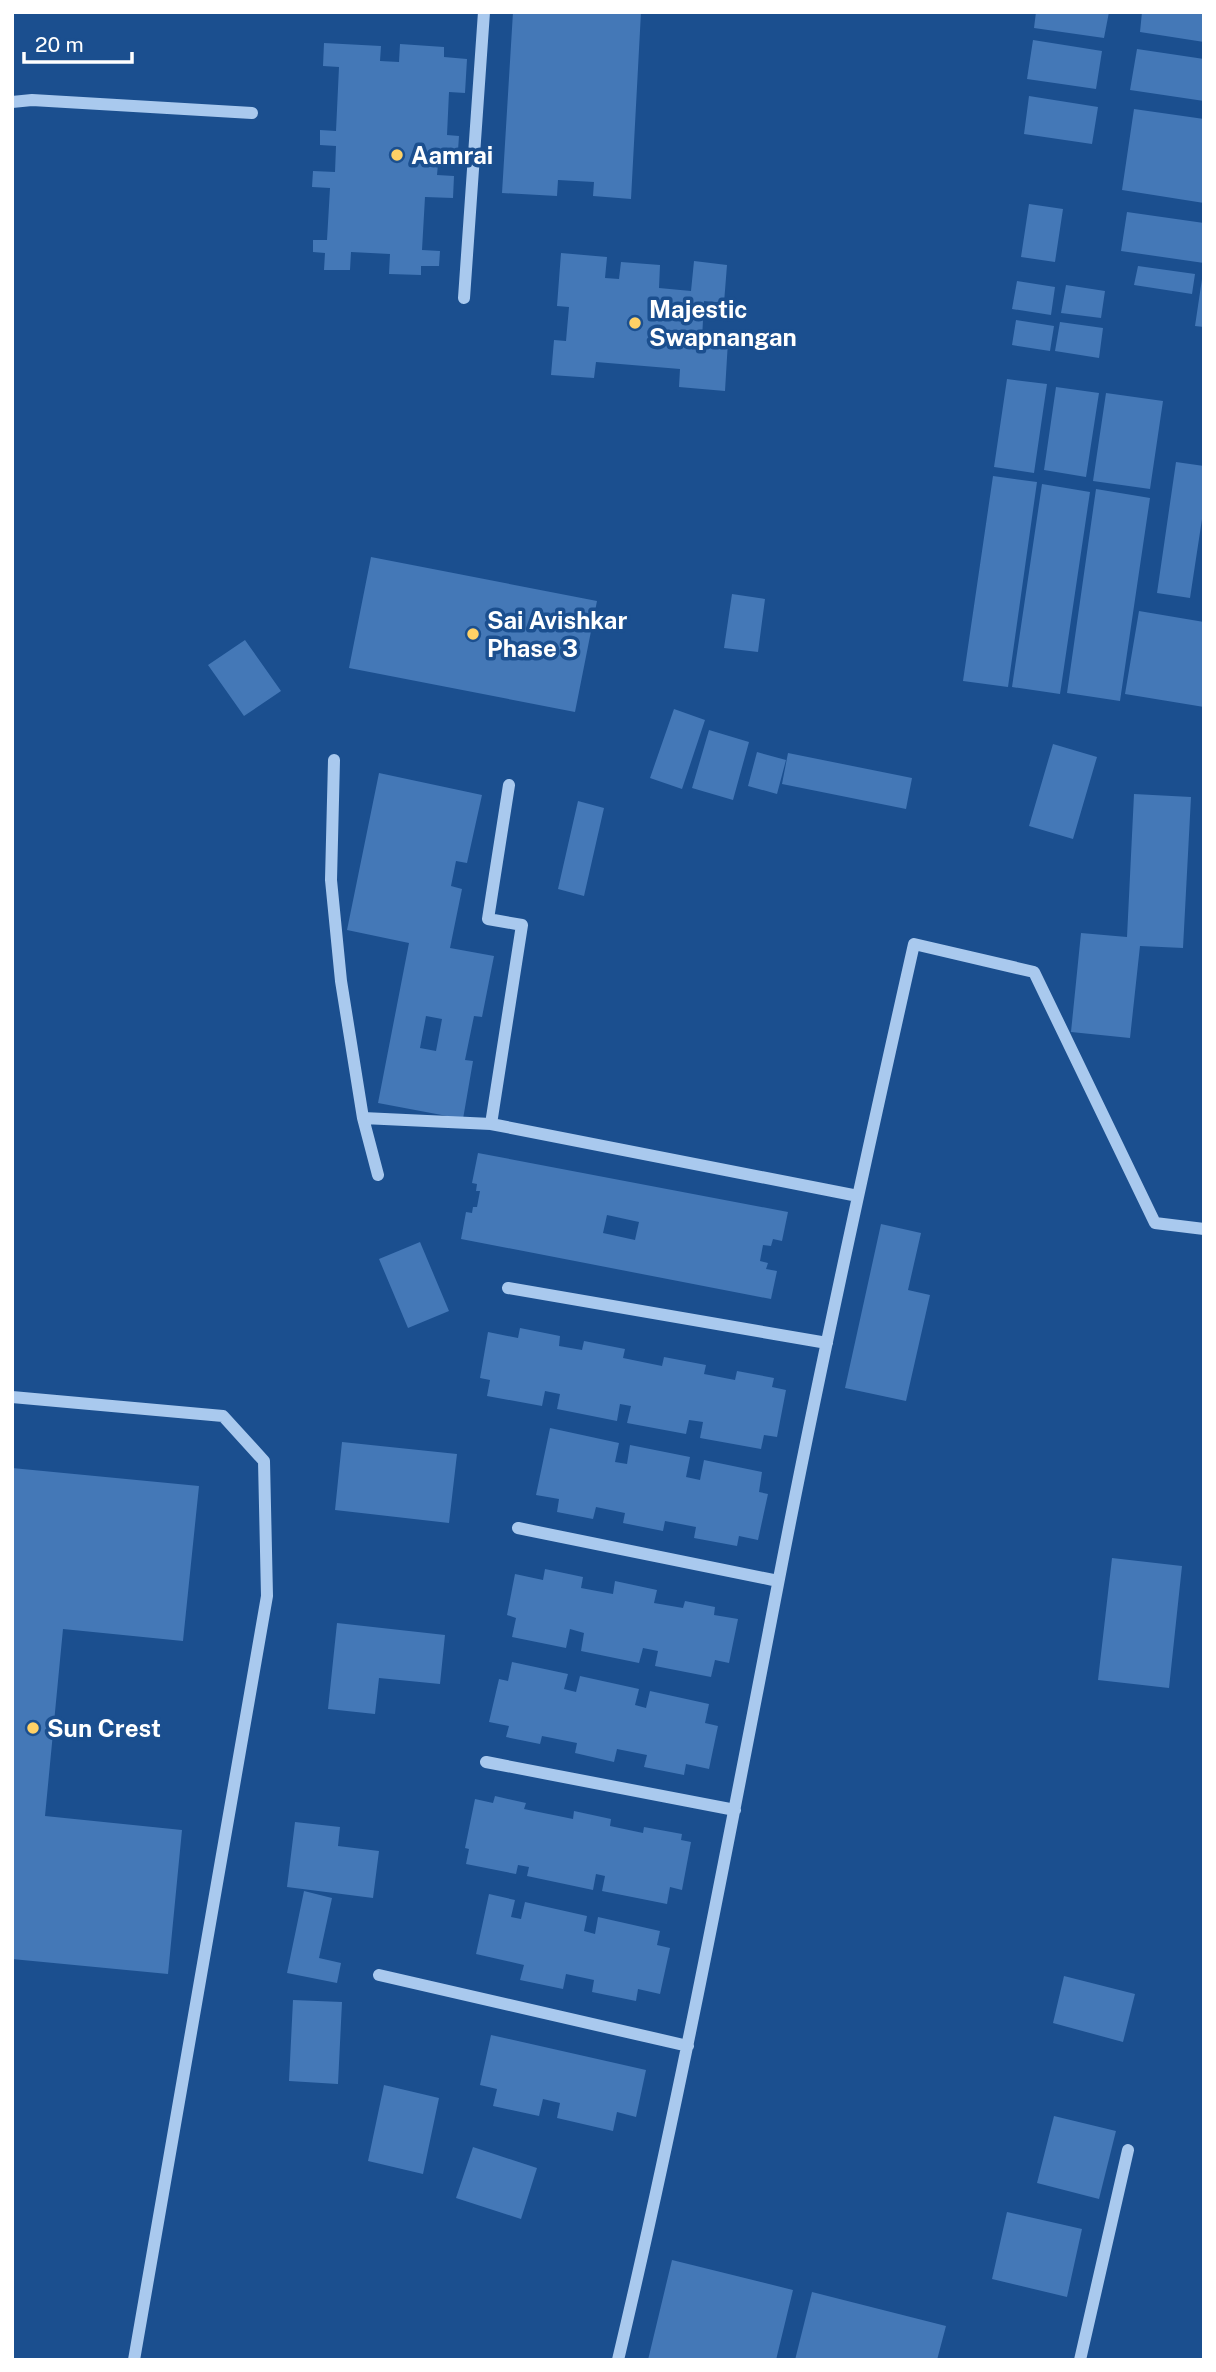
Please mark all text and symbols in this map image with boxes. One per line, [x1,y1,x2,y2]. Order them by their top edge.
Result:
scale bar [24,21,133,65]
text: 20 m [35,32,84,57]
place label: Aamrai [411,141,493,169]
marker: Aamrai [389,147,405,163]
place label: Majestic Swapnangan [649,295,797,351]
marker: Majestic Swapnangan [627,315,643,331]
place label: Sai Avishkar Phase 3 [487,606,627,662]
marker: Sai Avishkar Phase 3 [465,626,481,642]
place label: Sun Crest [47,1714,161,1742]
marker: Sun Crest [25,1720,41,1736]

